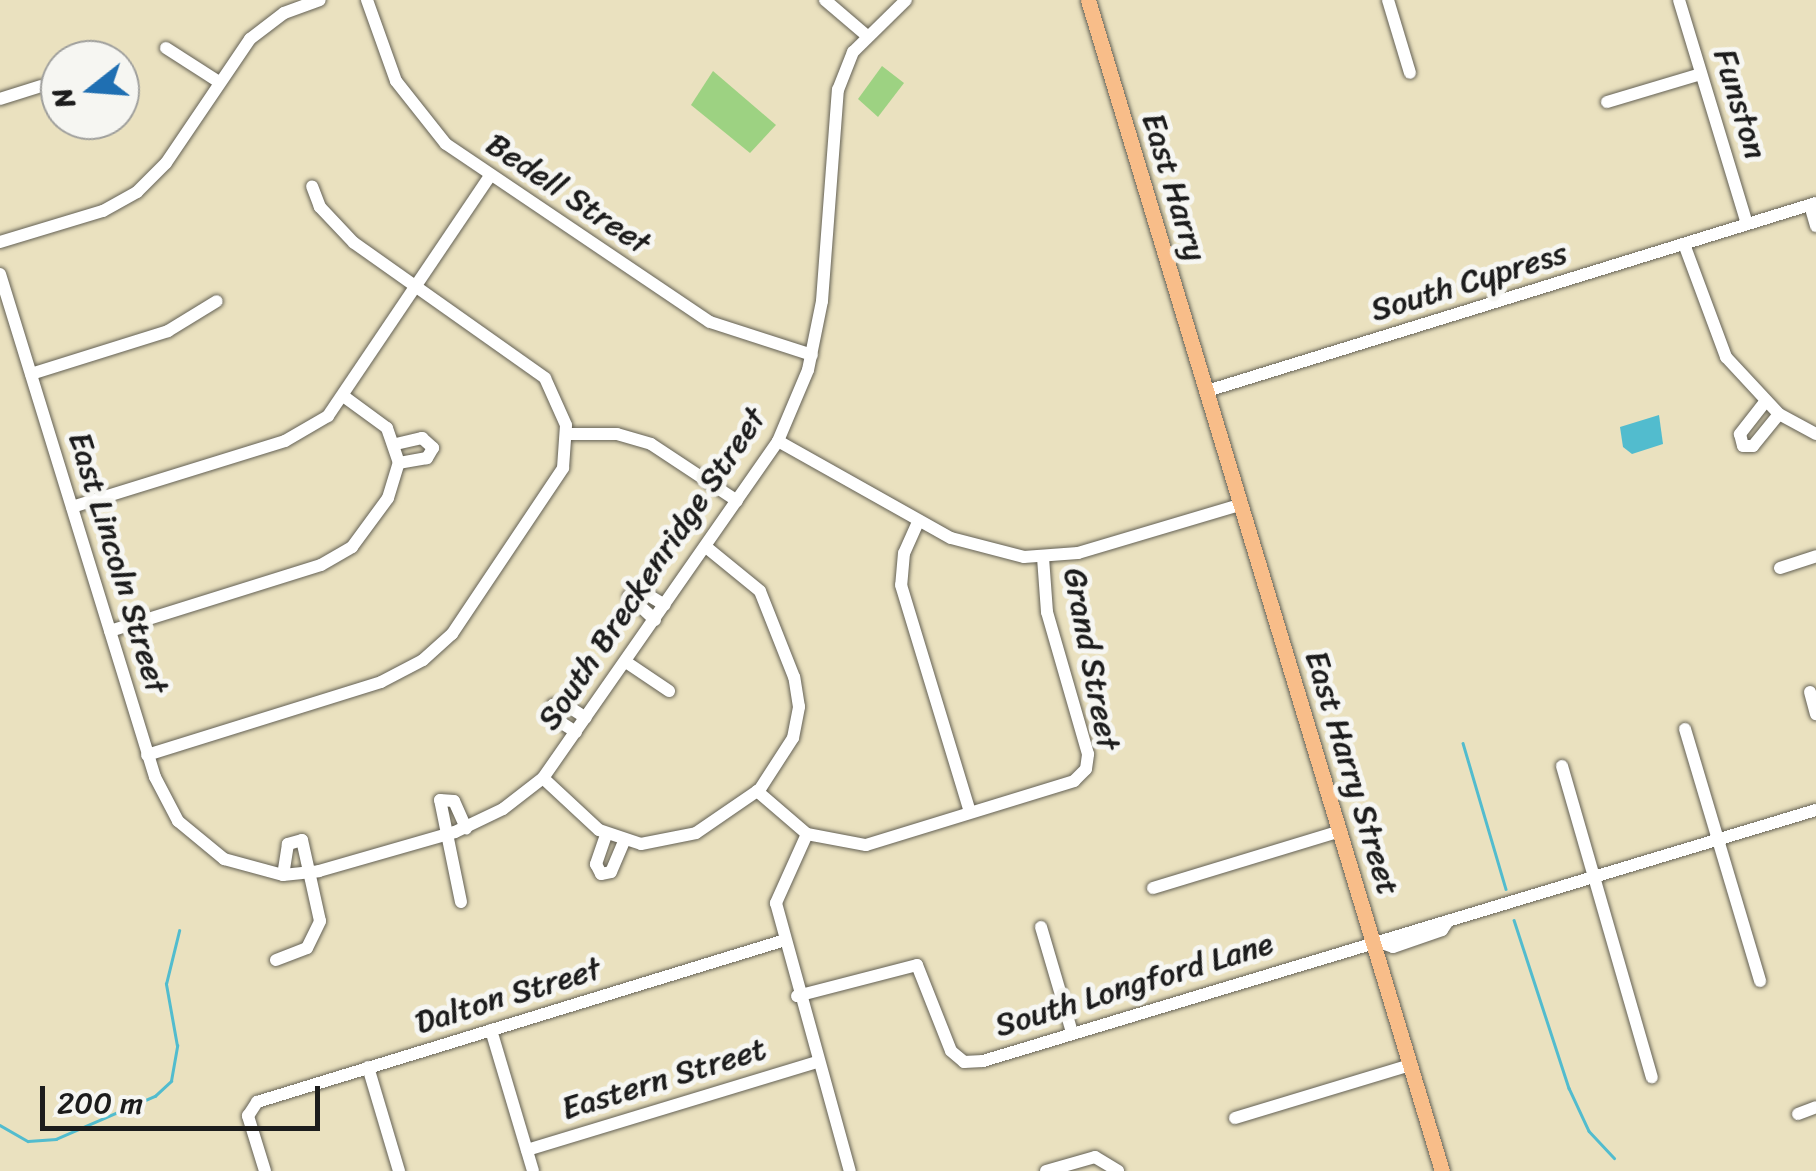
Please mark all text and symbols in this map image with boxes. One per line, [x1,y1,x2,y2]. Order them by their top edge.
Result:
north arrow [40,40,140,140]
street label: Funston [1705,44,1775,164]
text: N [36,82,89,115]
street label: East Harry [1133,109,1215,265]
street label: Bedell Street [479,125,657,263]
street label: South Cypress [1365,234,1573,330]
street label: South Breckenridge Street [529,400,775,738]
street label: East Lincoln Street [60,428,176,698]
street label: Grand Street [1055,565,1127,753]
street label: East Harry Street [1297,646,1407,900]
street label: South Longford Lane [990,924,1278,1046]
street label: Dalton Street [410,949,606,1043]
street label: Eastern Street [558,1030,770,1128]
scale bar [45,1066,325,1128]
text: 200 m [57,1076,143,1130]

